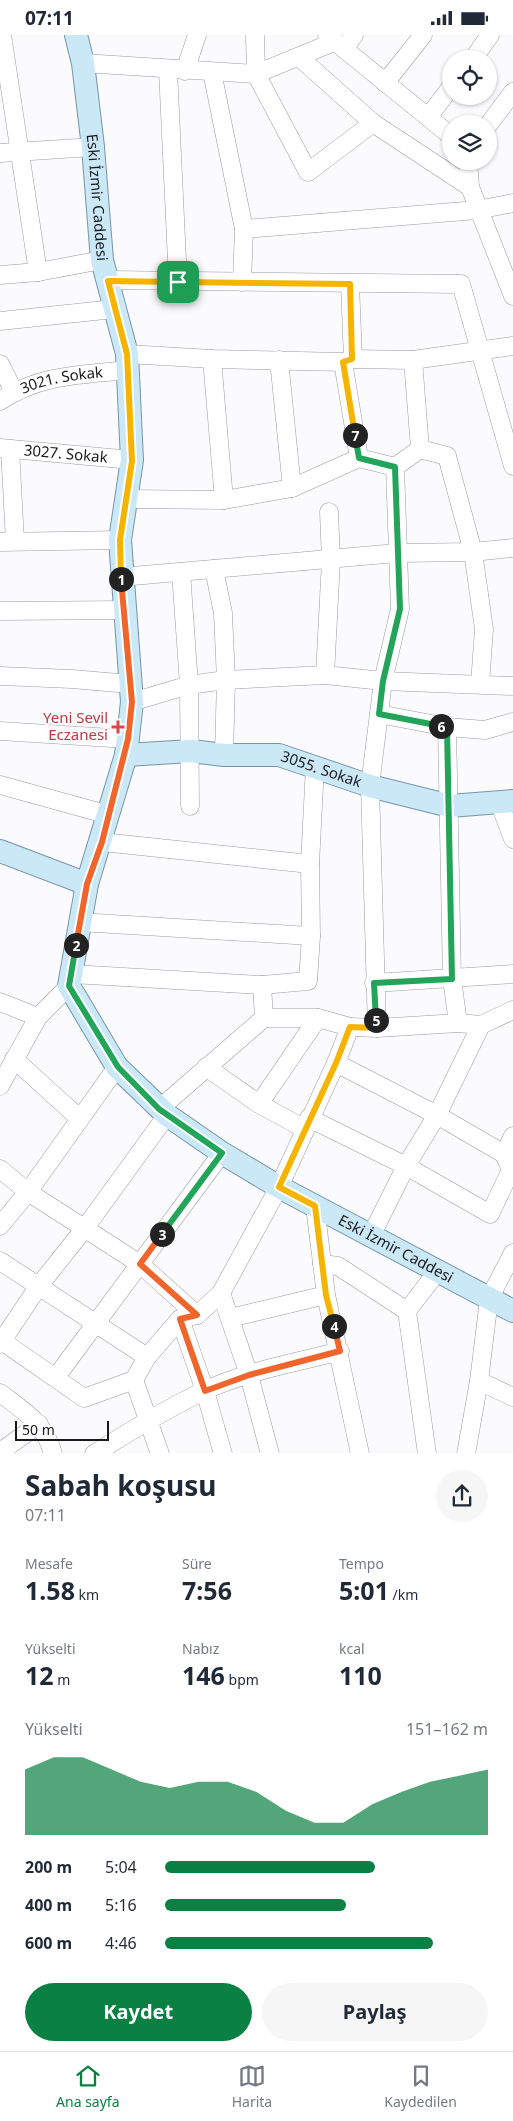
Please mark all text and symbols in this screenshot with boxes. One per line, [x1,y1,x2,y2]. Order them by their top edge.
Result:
text: 07:11 [25,5,74,31]
map controls [442,50,497,170]
button: locate [442,50,497,105]
button: layers [442,115,497,170]
street label: Eski İzmir Caddesi [83,133,113,262]
pin [157,261,199,303]
icon: arrive [164,268,192,296]
street label: 3021. Sokak [17,361,104,398]
pin: 7 [342,423,368,447]
text: 7 [351,426,360,445]
street label: 3027. Sokak [23,439,109,467]
pin: 1 [108,567,134,591]
text: 1 [117,570,126,589]
place label: Yeni Sevil Eczanesi [43,707,108,744]
pin: 6 [428,713,454,739]
text: 6 [437,717,446,736]
marker: Yeni Sevil Eczanesi [112,721,124,733]
street label: 3055. Sokak [279,745,365,791]
pin: 2 [64,933,88,957]
text: 2 [72,936,81,955]
pin: 5 [364,1007,388,1033]
text: 5 [372,1011,381,1030]
street label: Eski İzmir Caddesi [335,1209,457,1287]
pin: 3 [150,1221,174,1247]
text: 3 [158,1225,167,1244]
pin: 4 [322,1313,346,1339]
text: 4 [330,1317,339,1336]
scale bar [15,1419,109,1442]
text: 50 m [22,1420,55,1439]
text: Sabah koşusu [25,1466,217,1504]
button: share [436,1470,488,1522]
text: 07:11 [25,1504,66,1526]
text: Mesafe [25,1554,73,1573]
text: Süre [182,1554,212,1573]
text: Tempo [339,1554,384,1573]
text: 1.58 [25,1573,75,1607]
text: 7:56 [182,1573,232,1607]
text: 5:01 [339,1573,389,1607]
text: km [75,1585,99,1604]
text: /km [389,1585,418,1604]
text: Yükselti [25,1639,76,1658]
text: Nabız [182,1639,219,1658]
text: kcal [339,1639,365,1658]
text: 12 [25,1658,54,1692]
text: 146 [182,1658,225,1692]
text: 110 [339,1658,382,1692]
text: m [54,1670,70,1689]
text: bpm [225,1670,259,1689]
text: Yükselti [25,1718,83,1740]
text: 151–162 m [406,1718,488,1740]
text: 200 m [25,1856,72,1878]
text: 5:04 [105,1856,137,1878]
text: 400 m [25,1894,72,1916]
text: 5:16 [105,1894,137,1916]
text: 600 m [25,1932,72,1954]
text: 4:46 [105,1932,137,1954]
button: Kaydet [25,1983,252,2041]
button: Paylaş [262,1983,488,2041]
tab: Ana sayfa [56,2062,120,2111]
tab: Harita [232,2062,272,2111]
tab: Kaydedilen [384,2062,457,2111]

